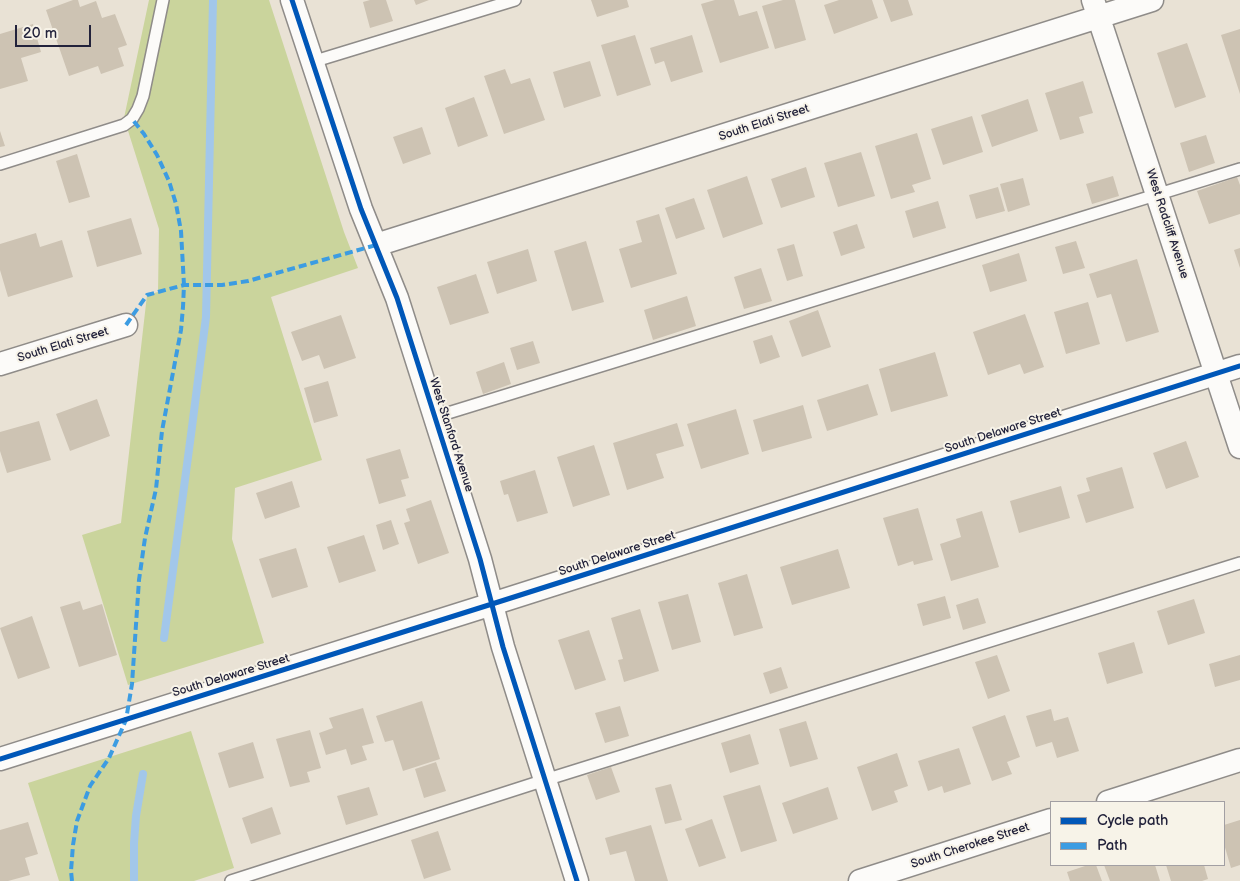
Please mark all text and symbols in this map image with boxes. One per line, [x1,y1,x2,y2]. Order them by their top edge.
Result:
scale bar [18,15,94,47]
text: 20 m [23,24,57,43]
street label: South Elati Street [717,102,811,144]
street label: West Radcliff Avenue [1142,167,1192,281]
street label: South Elati Street [16,324,110,366]
street label: West Stanford Avenue [426,376,476,494]
street label: South Delaware Street [943,405,1063,457]
street label: South Delaware Street [557,528,677,580]
street label: South Delaware Street [171,651,291,701]
legend [1050,801,1225,866]
text: Cycle path [1097,811,1168,830]
street label: South Cherokee Street [909,820,1031,872]
text: Path [1097,836,1127,855]

